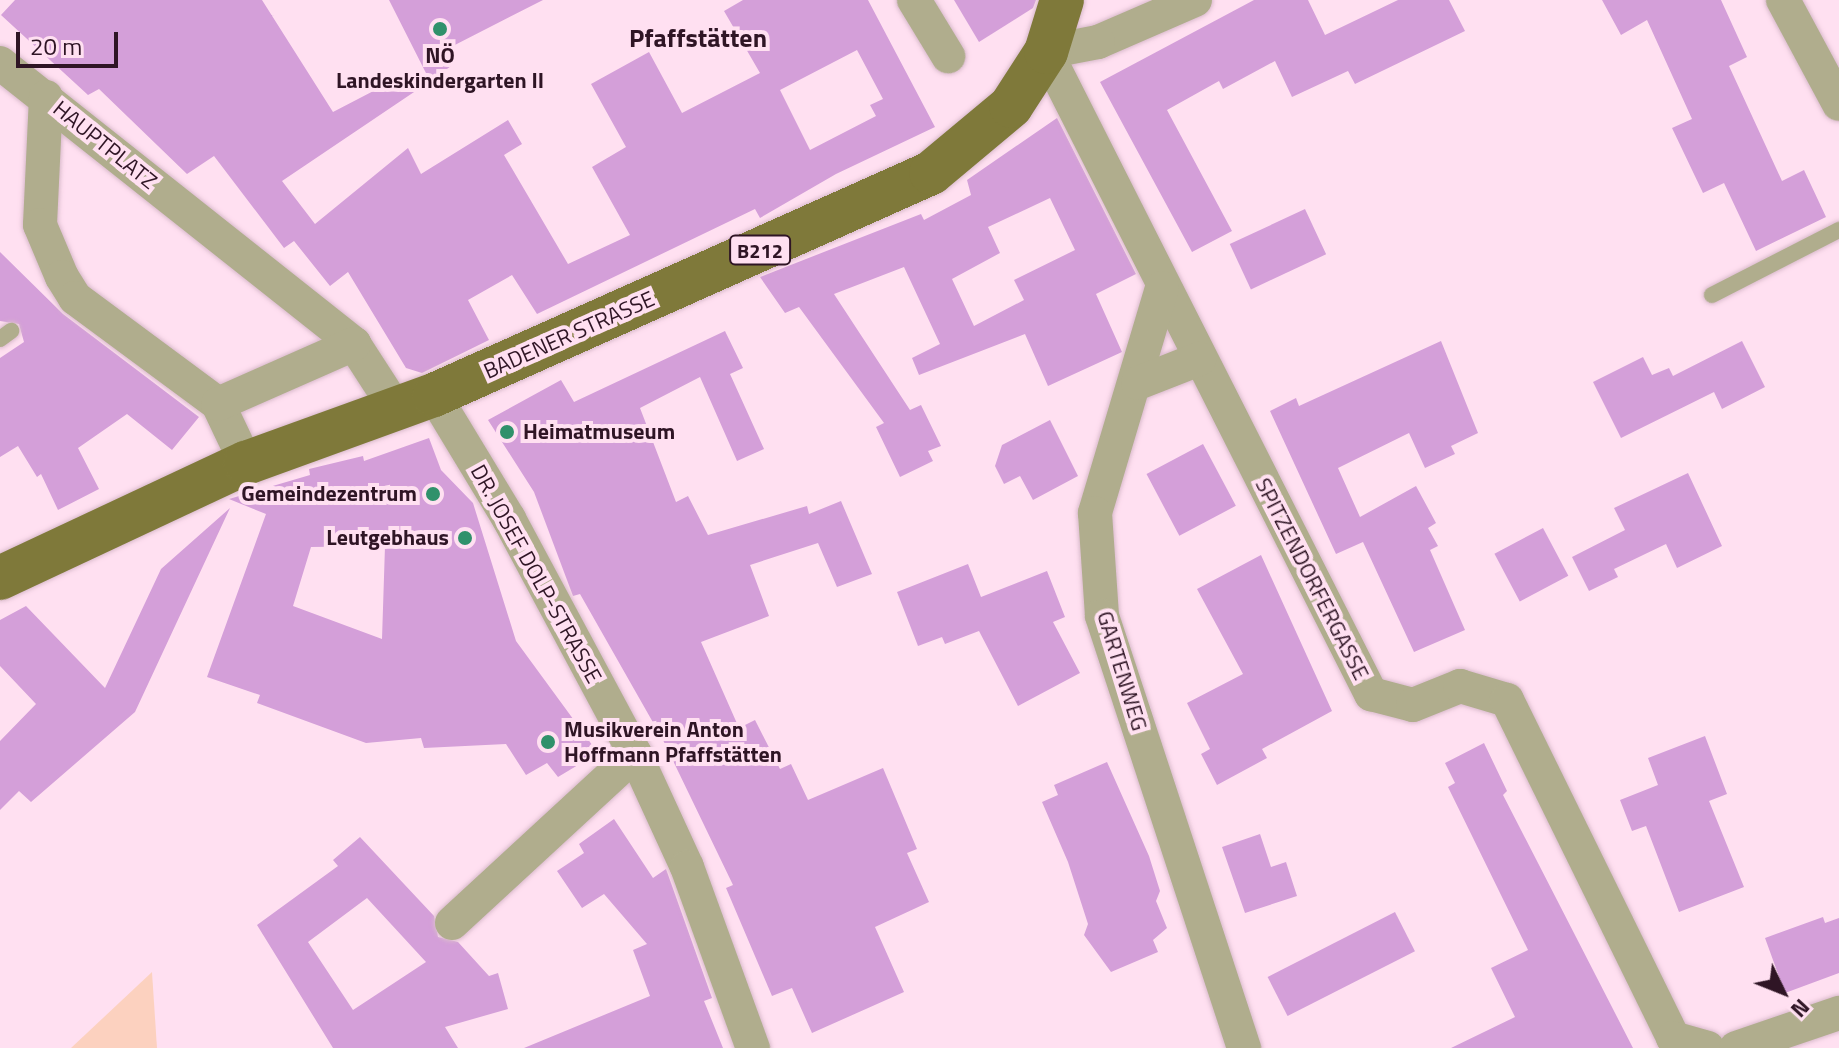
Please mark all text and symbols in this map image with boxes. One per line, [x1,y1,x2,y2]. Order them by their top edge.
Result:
scale bar [20,16,122,66]
marker: NÖ Landeskindergarten II [431,20,449,38]
district label: Pfaffstätten [629,22,767,54]
text: 20 m [30,28,82,64]
place label: NÖ Landeskindergarten II [336,42,544,94]
street label: HAUPTPLATZ [48,95,162,195]
road number: B212 [728,234,792,266]
street label: BADENER STRASSE [480,286,658,384]
place label: Heimatmuseum [523,419,675,445]
marker: Heimatmuseum [498,423,516,441]
street label: DR. JOSEF DOLP-STRASSE [465,460,607,688]
street label: SPITZENDORFERGASSE [1250,474,1374,684]
place label: Gemeindezentrum [241,481,417,507]
marker: Gemeindezentrum [424,485,442,503]
place label: Leutgebhaus [326,525,449,551]
marker: Leutgebhaus [456,529,474,547]
street label: GARTENWEG [1091,608,1153,734]
place label: Musikverein Anton Hoffmann Pfaffstätten [564,716,782,768]
marker: Musikverein Anton Hoffmann Pfaffstätten [539,733,557,751]
north arrow [1743,952,1823,1032]
text: N [1783,991,1818,1026]

